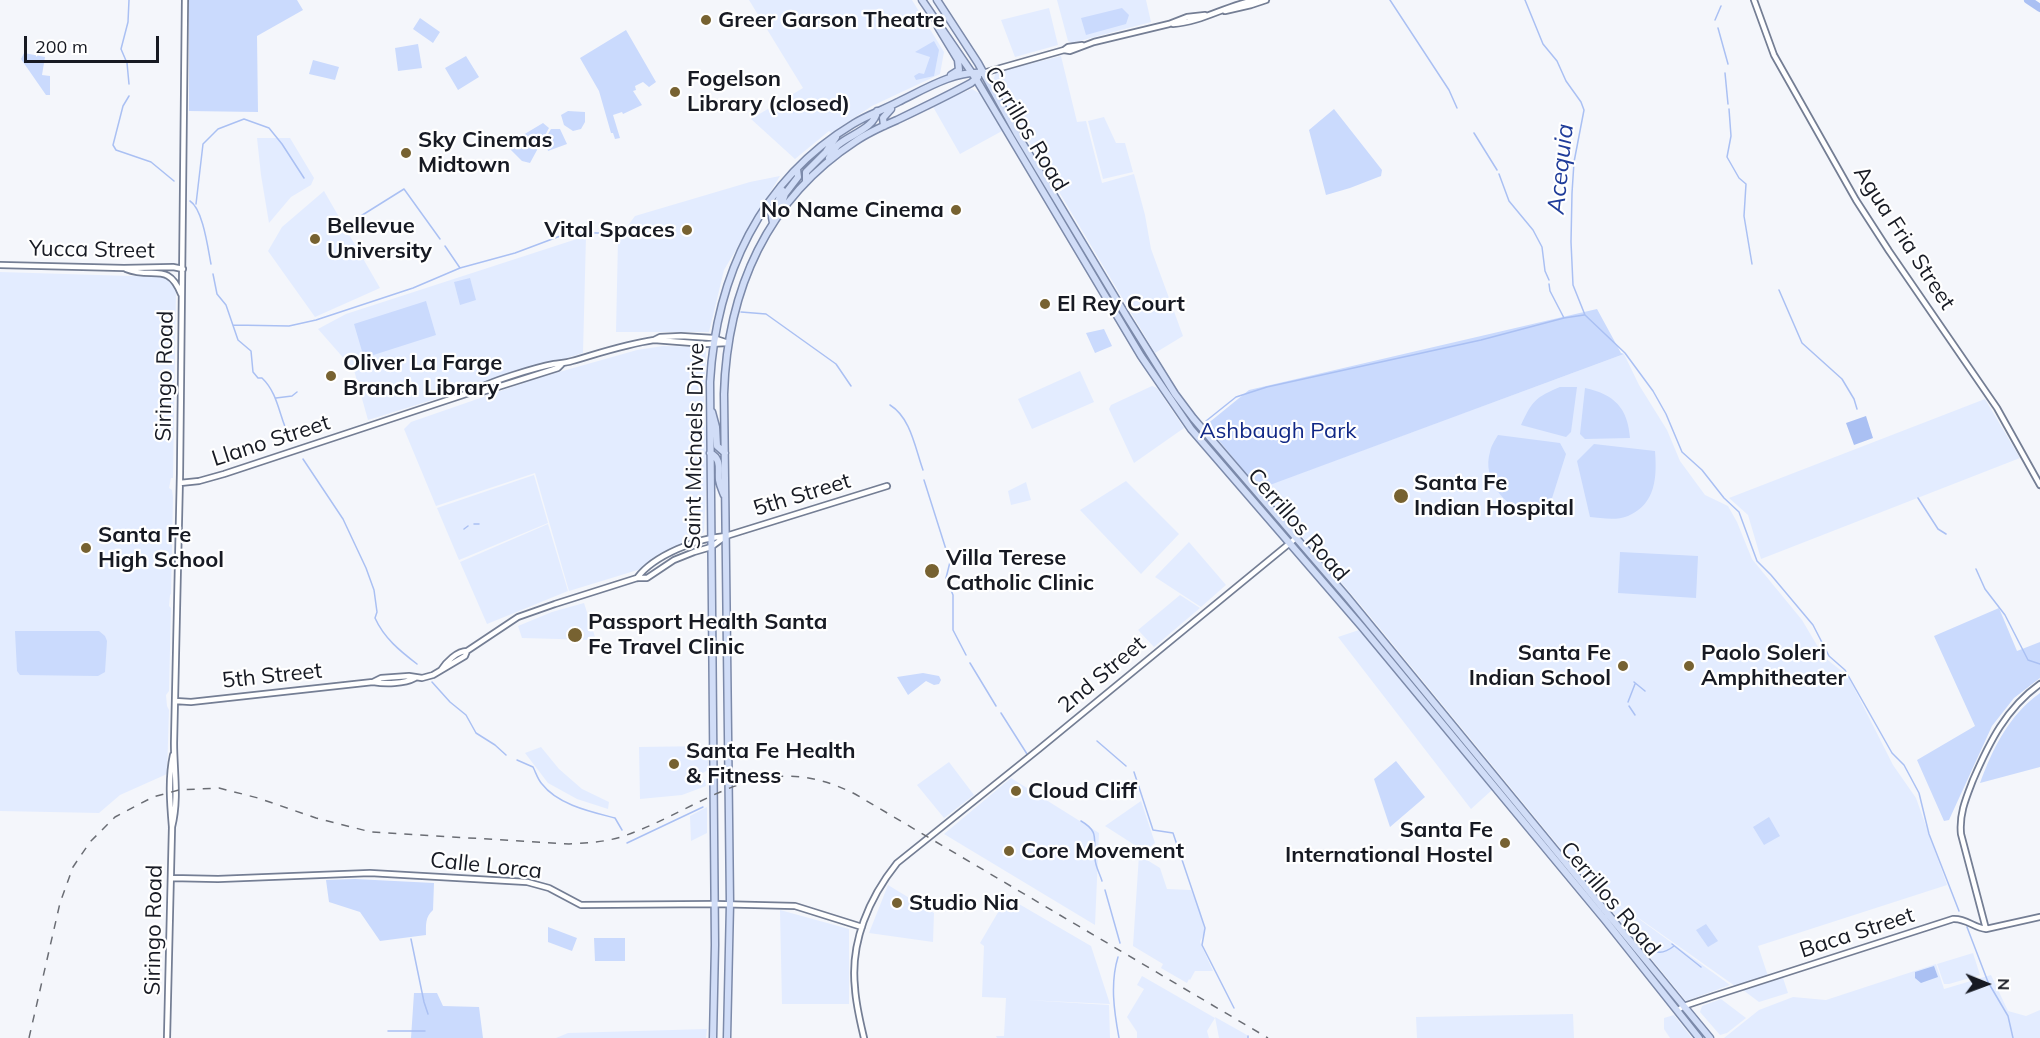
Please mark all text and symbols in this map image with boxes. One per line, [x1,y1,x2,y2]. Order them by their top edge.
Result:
place label: Greer Garson Theatre [718,7,945,33]
marker: Greer Garson Theatre [699,13,713,27]
scale bar [27,24,162,62]
text: 200 m [35,35,88,58]
street label: Cerrillos Road [978,62,1074,196]
place label: Fogelson Library (closed) [687,66,850,118]
marker: Fogelson Library (closed) [668,85,682,99]
water label: Acequia [1542,122,1580,216]
place label: Sky Cinemas Midtown [418,127,552,178]
marker: Sky Cinemas Midtown [399,146,413,160]
street label: Agua Fria Street [1848,161,1960,315]
place label: No Name Cinema [761,197,944,223]
marker: No Name Cinema [949,203,963,217]
place label: Bellevue University [327,213,432,264]
place label: Vital Spaces [544,217,675,243]
marker: Vital Spaces [680,223,694,237]
marker: Bellevue University [308,232,322,246]
street label: Yucca Street [29,236,155,264]
place label: El Rey Court [1057,291,1185,317]
marker: El Rey Court [1038,297,1052,311]
street label: Siringo Road [151,310,179,442]
street label: Saint Michaels Drive [680,342,710,550]
place label: Oliver La Farge Branch Library [343,350,502,402]
marker: Oliver La Farge Branch Library [324,369,338,383]
street label: Llano Street [209,410,333,472]
park label: Ashbaugh Park [1199,418,1357,444]
street label: Cerrillos Road [1242,463,1354,587]
street label: 5th Street [750,468,854,522]
place label: Santa Fe Indian Hospital [1414,470,1574,522]
marker: Santa Fe Indian Hospital [1392,487,1410,505]
place label: Santa Fe High School [98,522,224,574]
marker: Santa Fe High School [79,541,93,555]
place label: Villa Terese Catholic Clinic [946,545,1094,596]
marker: Villa Terese Catholic Clinic [923,562,941,580]
place label: Passport Health Santa Fe Travel Clinic [588,609,827,660]
marker: Passport Health Santa Fe Travel Clinic [566,626,584,644]
street label: 2nd Street [1053,631,1151,719]
place label: Santa Fe Indian School [1469,640,1611,692]
place label: Paolo Soleri Amphitheater [1701,640,1846,692]
street label: 5th Street [221,658,323,694]
marker: Santa Fe Indian School [1616,659,1630,673]
marker: Paolo Soleri Amphitheater [1682,659,1696,673]
place label: Santa Fe Health & Fitness [686,738,855,790]
marker: Santa Fe Health & Fitness [667,757,681,771]
place label: Cloud Cliff [1028,778,1137,804]
marker: Cloud Cliff [1009,784,1023,798]
place label: Santa Fe International Hostel [1285,817,1493,868]
marker: Santa Fe International Hostel [1498,836,1512,850]
street label: Cerrillos Road [1555,836,1665,962]
place label: Core Movement [1021,838,1184,864]
marker: Core Movement [1002,844,1016,858]
street label: Calle Lorca [429,847,543,885]
street label: Siringo Road [140,864,168,996]
place label: Studio Nia [909,890,1019,916]
marker: Studio Nia [890,896,904,910]
street label: Baca Street [1796,902,1918,964]
north arrow [1956,954,2016,1014]
text: N [1994,978,2014,991]

